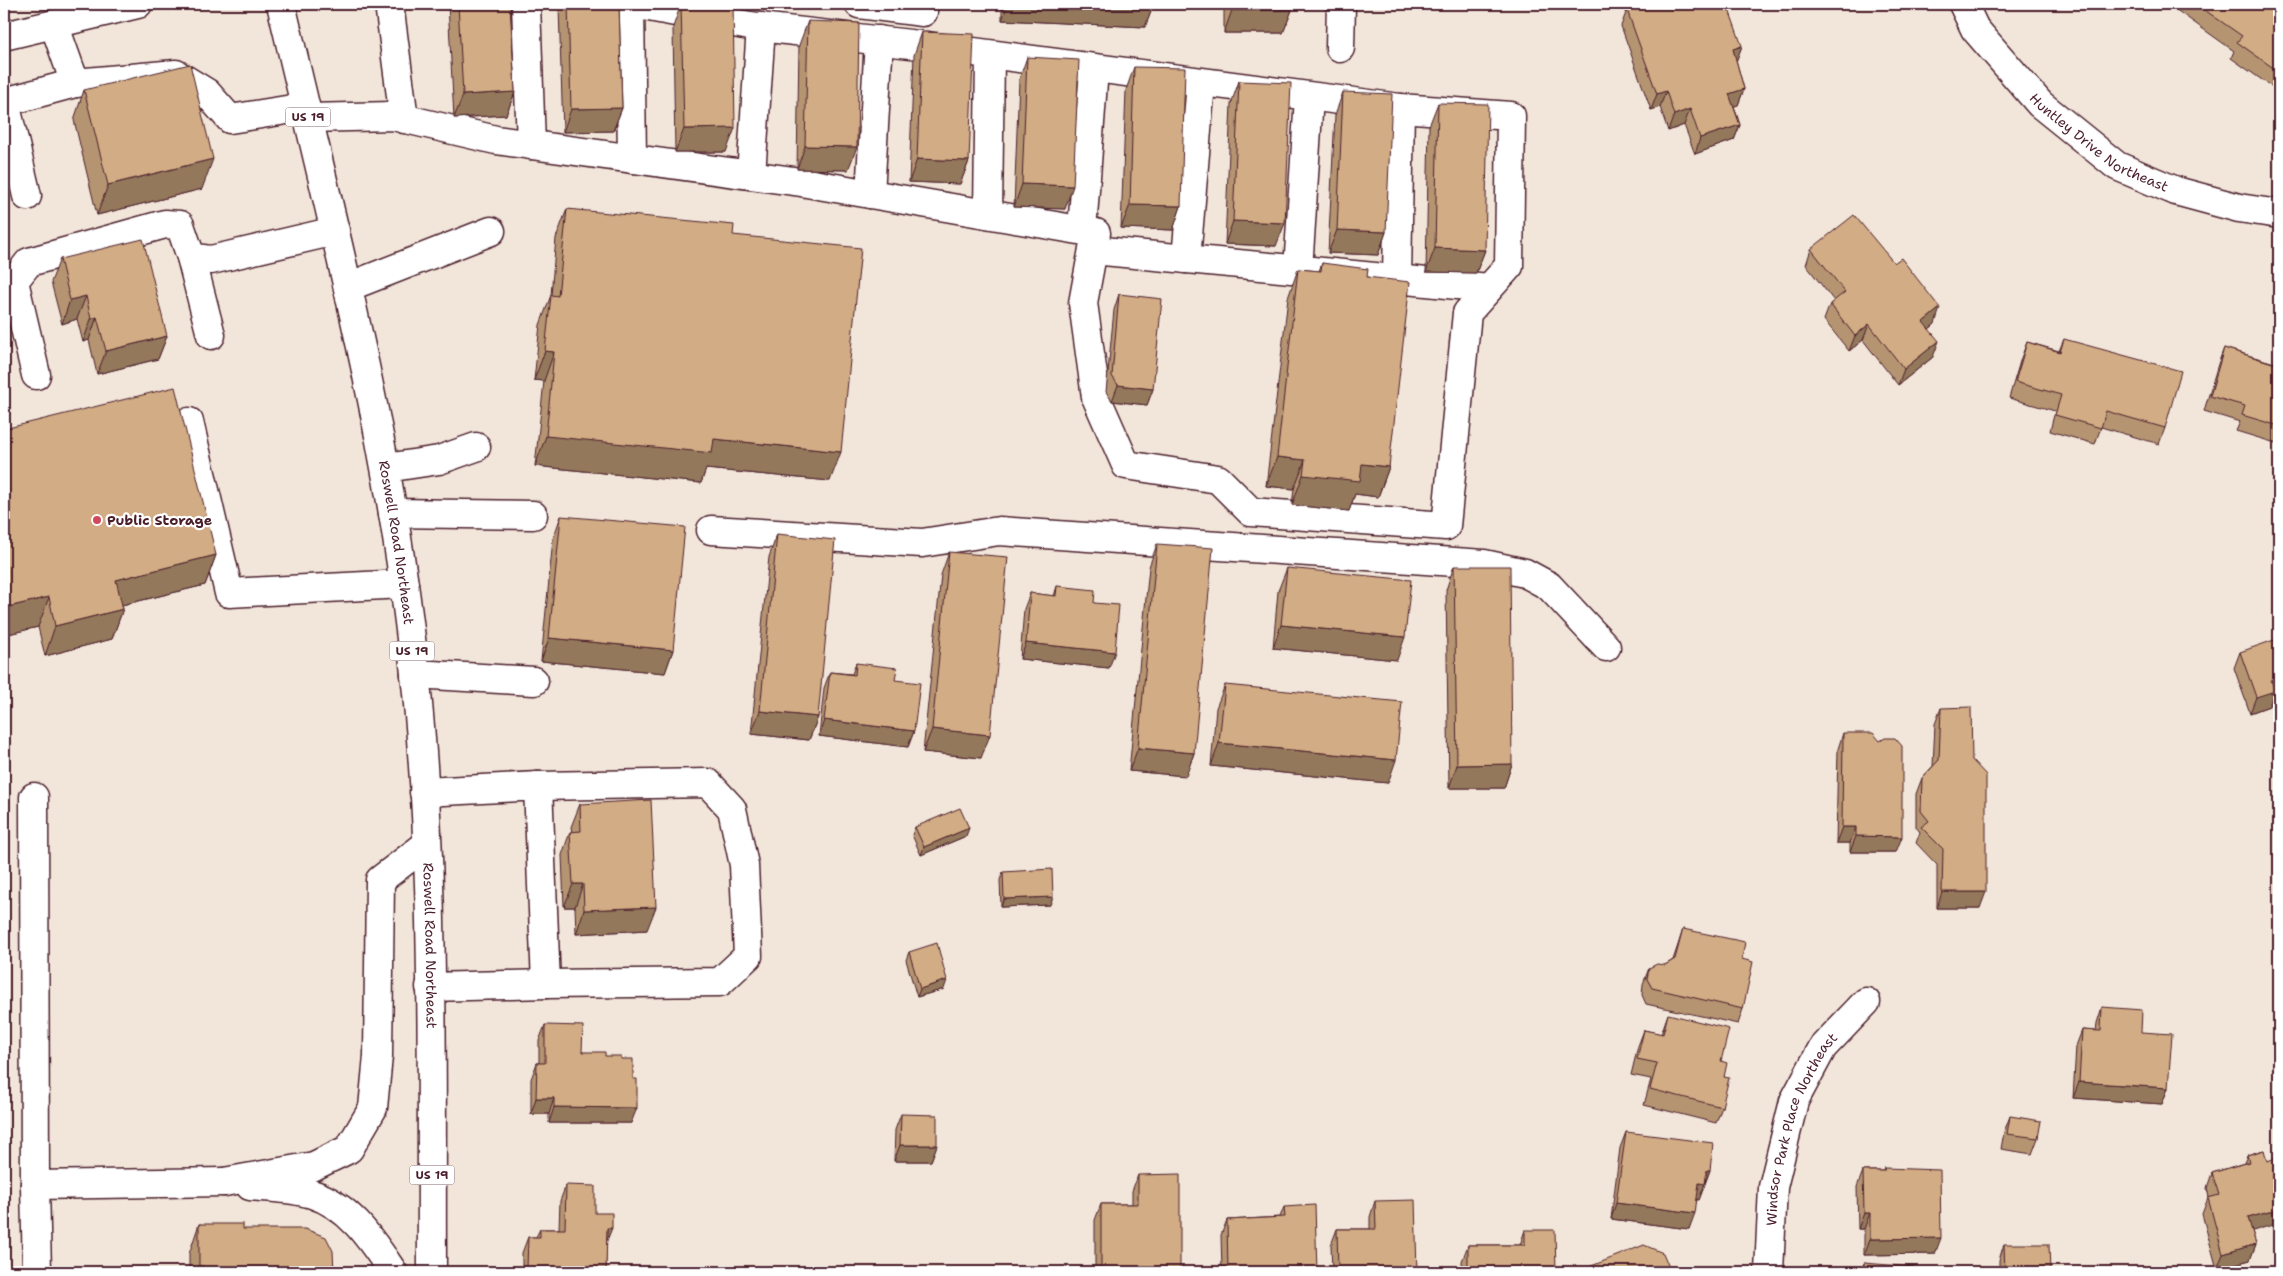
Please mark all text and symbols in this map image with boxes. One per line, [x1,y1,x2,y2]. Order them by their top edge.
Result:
street label: Huntley Drive Northeast [2026,89,2171,196]
road number: US 19 [286,108,330,126]
street label: Roswell Road Northeast [375,459,418,626]
place label: Public Storage [107,511,212,529]
marker: Public Storage [91,514,103,526]
road number: US 19 [390,641,434,660]
street label: Roswell Road Northeast [419,862,441,1029]
street label: Windsor Park Place Northeast [1762,1029,1841,1226]
road number: US 19 [410,1166,454,1184]

